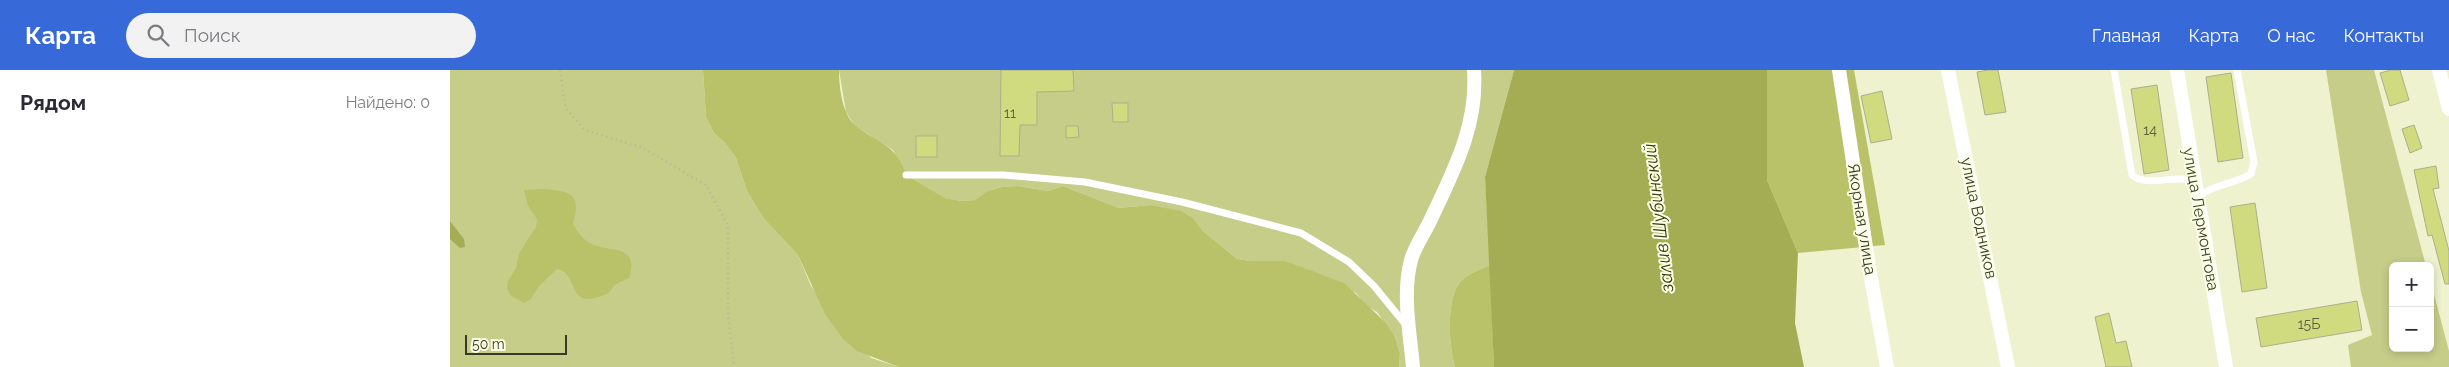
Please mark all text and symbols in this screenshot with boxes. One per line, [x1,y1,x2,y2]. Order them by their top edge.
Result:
search box [126,13,476,58]
text: Карта [25,21,96,50]
icon: search [144,21,172,49]
text: Поиск [184,24,241,46]
text: Главная [2092,25,2160,46]
text: Карта [2188,25,2239,46]
text: О нас [2267,25,2315,46]
text: Контакты [2343,25,2424,46]
text: Рядом [20,90,86,115]
text: Найдено: 0 [346,93,430,112]
house number: 11 [1004,105,1016,121]
house number: 14 [2143,122,2157,138]
water label: залив Шубинский [1638,142,1678,294]
street label: улица Лермонтова [2179,146,2223,292]
street label: улица Водников [1957,156,2001,280]
street label: Якорная улица [1844,162,1880,276]
map controls [2389,262,2434,352]
button: + [2389,262,2434,307]
button: − [2389,307,2434,352]
house number: 15Б [2298,316,2320,332]
scale bar [465,332,568,355]
text: 50 m [472,336,505,352]

